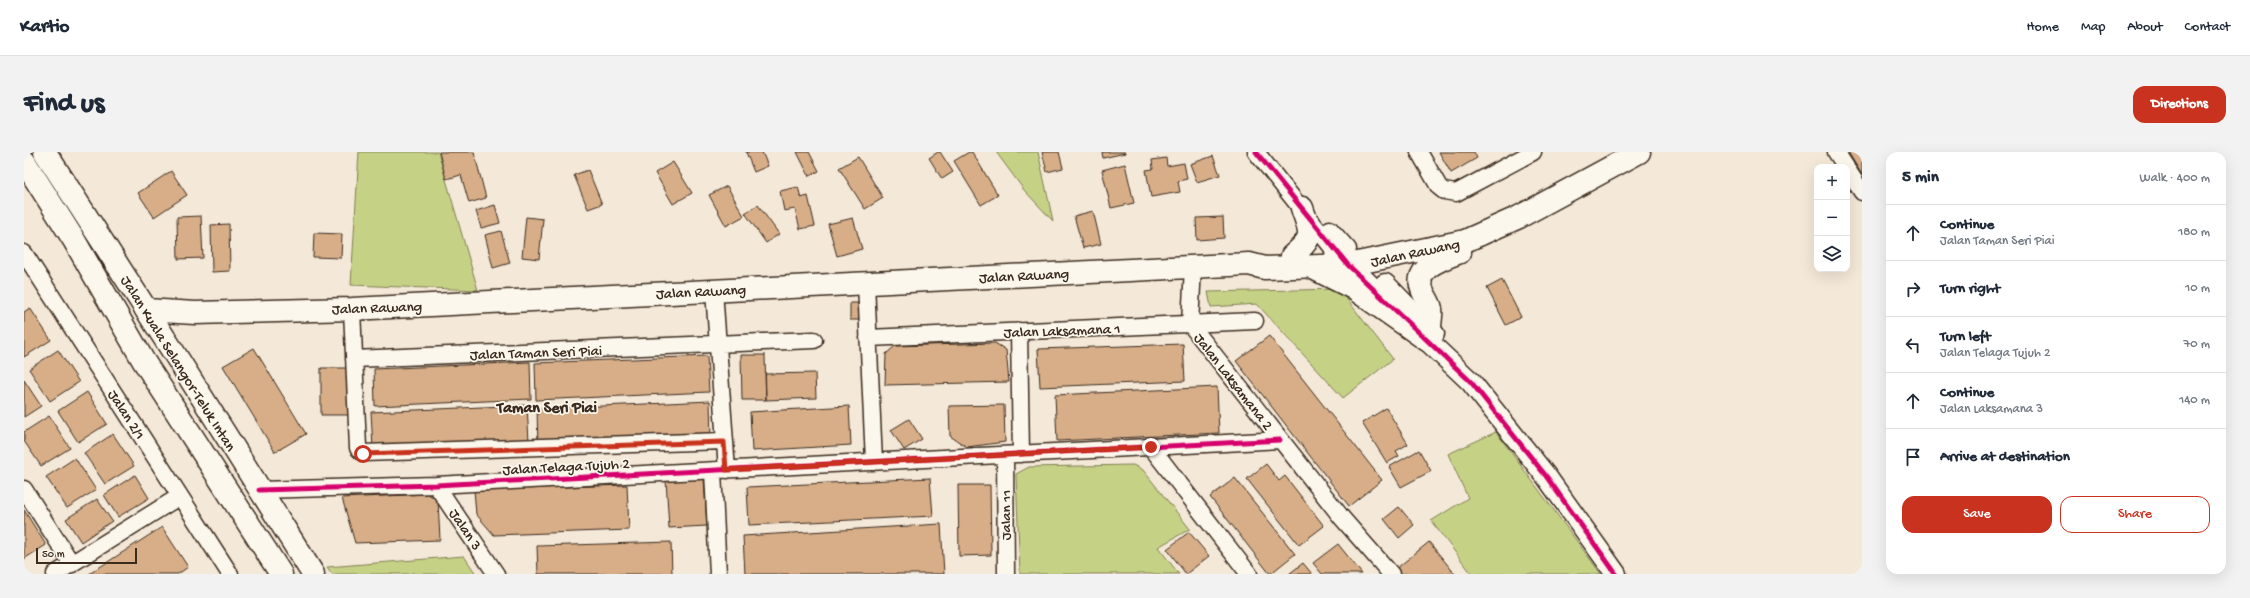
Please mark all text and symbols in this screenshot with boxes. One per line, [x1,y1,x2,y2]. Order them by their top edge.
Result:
text: Kartio [20,16,69,39]
text: Home [2027,19,2059,36]
text: Map [2081,19,2105,36]
text: About [2127,19,2163,36]
text: Contact [2185,19,2230,36]
button: Directions [2133,86,2226,123]
text: Find us [24,88,104,121]
map controls [1814,164,1850,272]
button: + [1814,164,1850,200]
text: 5 min [1902,168,1939,188]
text: Walk · 400 m [2140,171,2210,186]
button: − [1814,200,1850,236]
text: Continue [1940,216,1994,234]
icon: ahead [1902,222,1924,244]
text: 180 m [2178,225,2210,240]
text: Jalan Taman Seri Piai [1940,234,2055,249]
street label: Jalan Rawang [1369,236,1461,272]
button: layers [1814,236,1850,272]
street label: Jalan Rawang [979,266,1070,288]
street label: Jalan Kuala Selangor-Teluk Intan [116,273,239,455]
icon: right [1902,278,1924,300]
text: Turn right [1940,280,2000,298]
text: 10 m [2185,281,2210,296]
street label: Jalan Rawang [656,282,747,304]
street label: Jalan Rawang [332,298,423,320]
street label: Jalan Laksamana 1 [1003,321,1121,343]
text: Turn left [1940,328,1991,346]
street label: Jalan Laksamana 2 [1189,330,1276,434]
icon: left [1902,334,1924,356]
text: 70 m [2184,337,2210,352]
street label: Jalan Taman Seri Piai [470,343,602,365]
text: Jalan Telaga Tujuh 2 [1940,346,2050,361]
text: Continue [1940,384,1994,402]
street label: Jalan 2/1 [103,387,148,443]
icon: ahead [1902,390,1924,412]
text: 140 m [2179,393,2210,408]
district label: Taman Seri Piai [495,400,597,419]
text: Jalan Laksamana 3 [1940,402,2043,417]
route end [1142,438,1160,456]
route start [354,445,372,463]
icon: arrive [1902,446,1924,468]
text: Arrive at destination [1940,448,2070,466]
street label: Jalan Telaga Tujuh 2 [502,456,630,480]
street label: Jalan 11 [998,490,1016,540]
button: Save [1902,496,2052,533]
button: Share [2060,496,2210,533]
street label: Jalan 3 [444,506,485,555]
scale bar [36,546,137,565]
text: 50 m [42,549,64,561]

